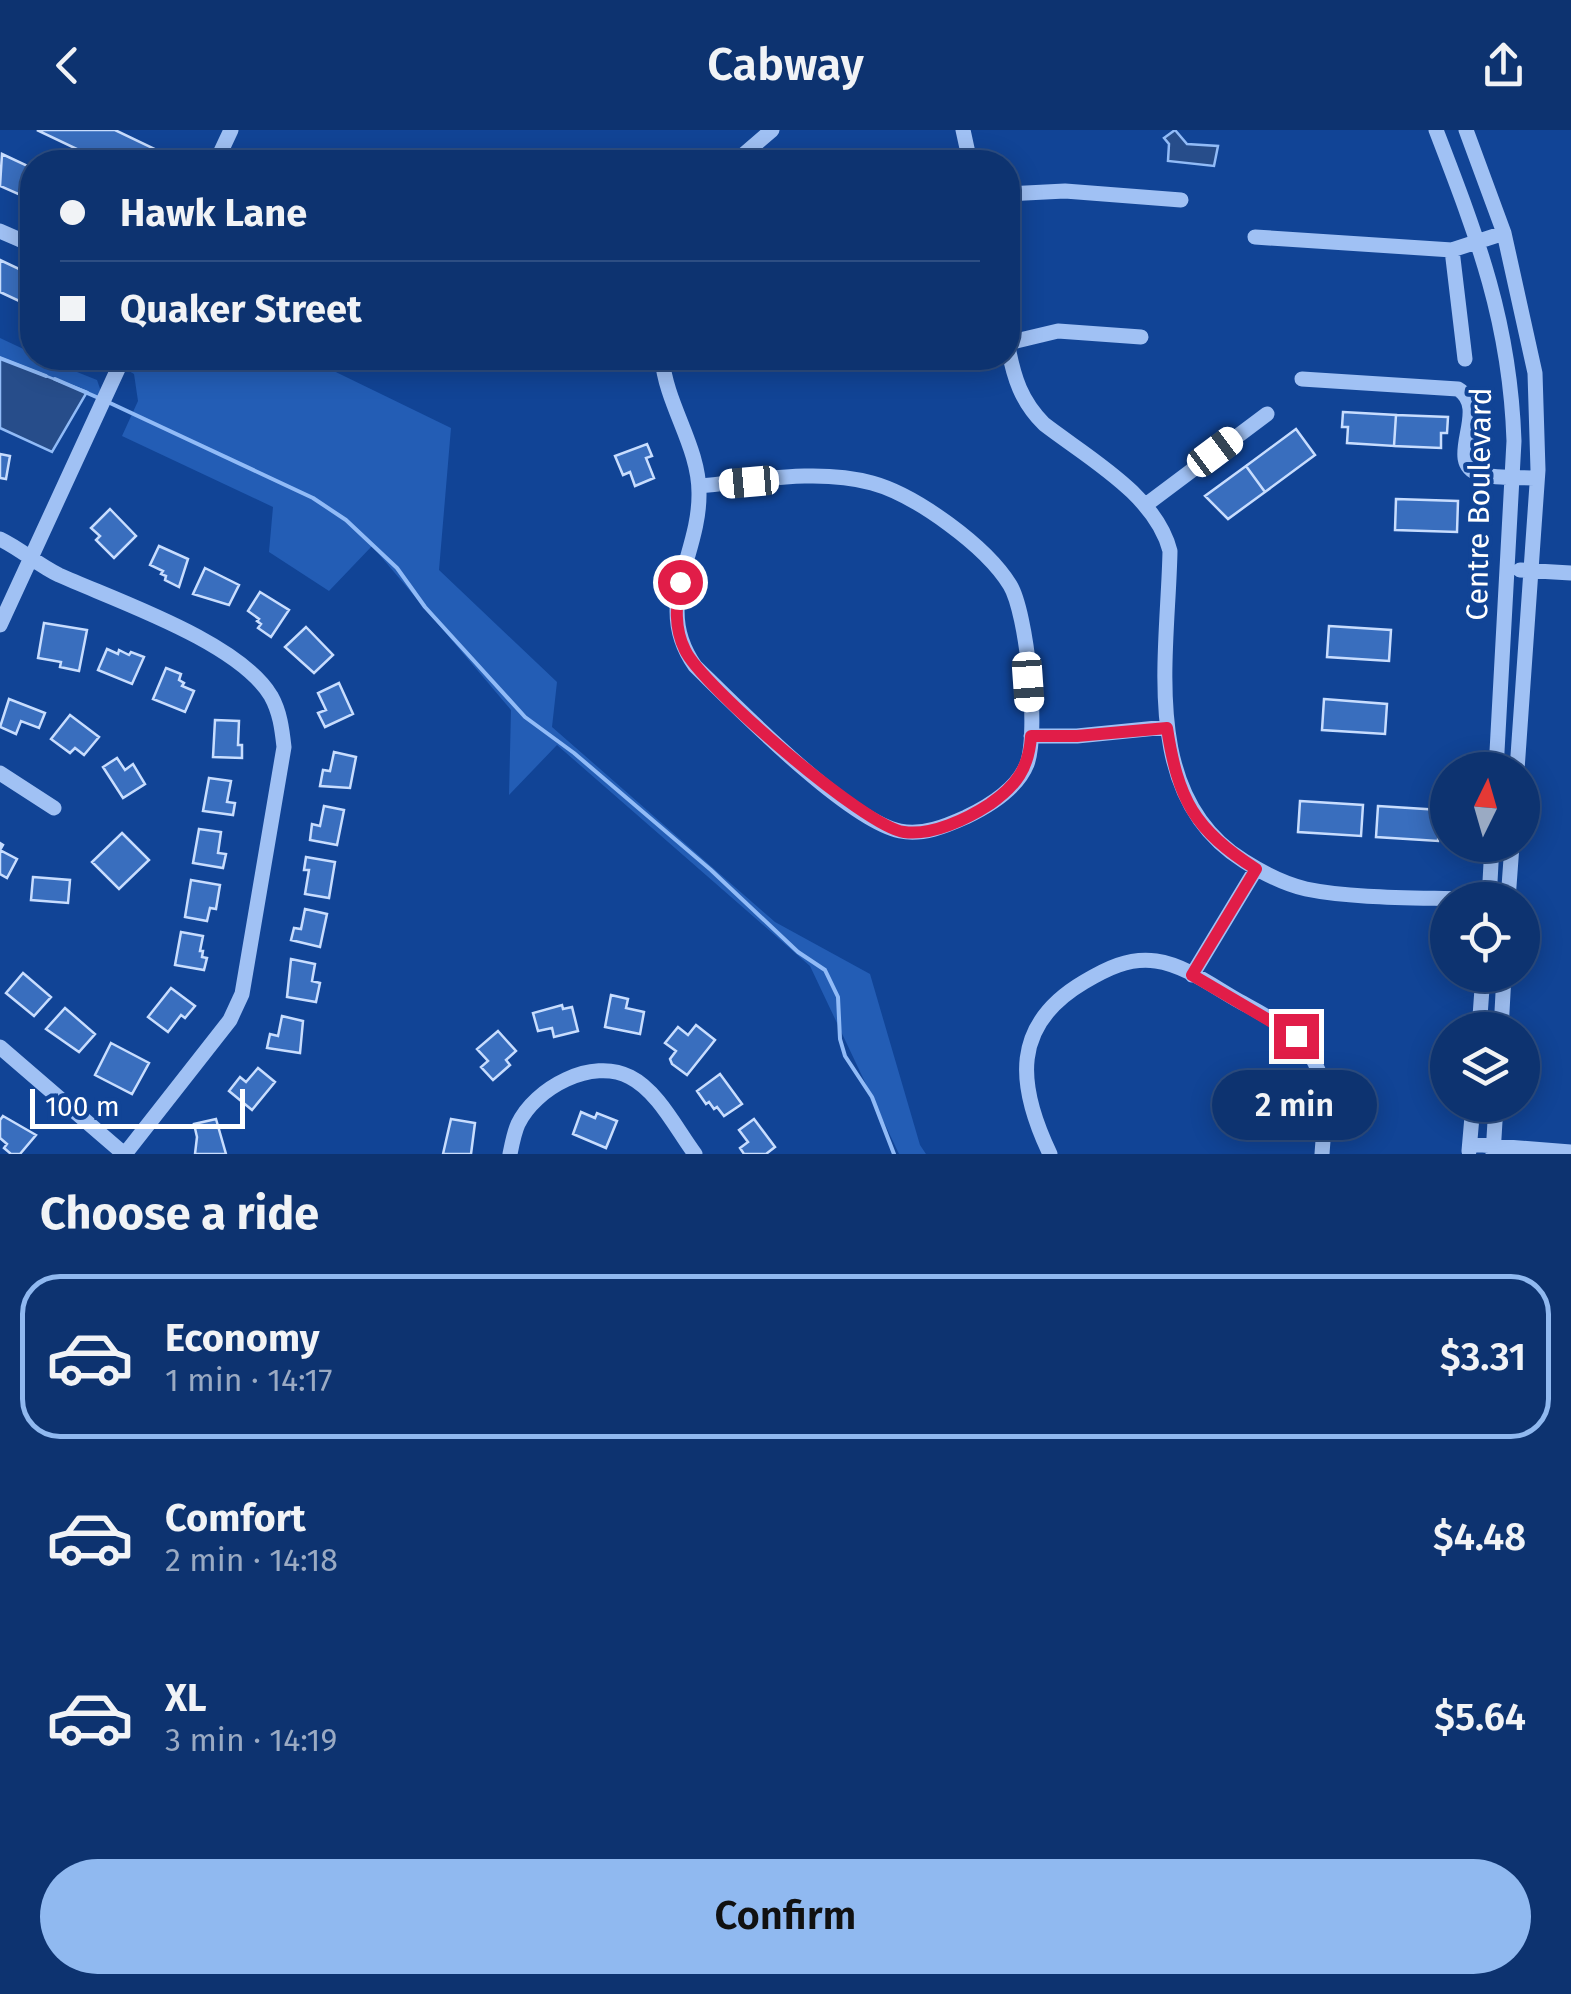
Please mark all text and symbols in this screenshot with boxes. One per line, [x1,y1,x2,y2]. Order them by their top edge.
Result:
icon: back [40,38,95,93]
text: Cabway [707,38,864,92]
icon: share [1476,38,1531,93]
text: Hawk Lane [120,190,307,236]
text: Quaker Street [120,286,362,332]
street label: Centre Boulevard [1459,387,1499,621]
car [1182,422,1248,482]
car [718,464,780,500]
route start [658,560,703,605]
car [1011,651,1045,713]
north arrow [1430,752,1540,862]
map controls [1430,752,1540,1122]
button: locate [1430,882,1540,992]
button: layers [1430,1012,1540,1122]
route end [1274,1014,1319,1059]
callout: 2 min [1214,1071,1378,1141]
scale bar [30,1084,245,1128]
text: 2 min [1255,1086,1334,1124]
text: 100 m [45,1090,120,1123]
text: Choose a ride [40,1187,319,1241]
icon: car [45,1312,135,1402]
text: Economy [165,1315,320,1361]
text: $3.31 [1440,1334,1526,1380]
text: 1 min · 14:17 [165,1361,333,1399]
icon: car [45,1492,135,1582]
text: Comfort [165,1495,306,1541]
text: $4.48 [1433,1514,1526,1560]
text: 2 min · 14:18 [165,1541,338,1579]
icon: car [45,1672,135,1762]
text: XL [165,1675,207,1721]
text: $5.64 [1434,1694,1526,1740]
text: 3 min · 14:19 [165,1721,337,1759]
button: Confirm [40,1859,1531,1974]

